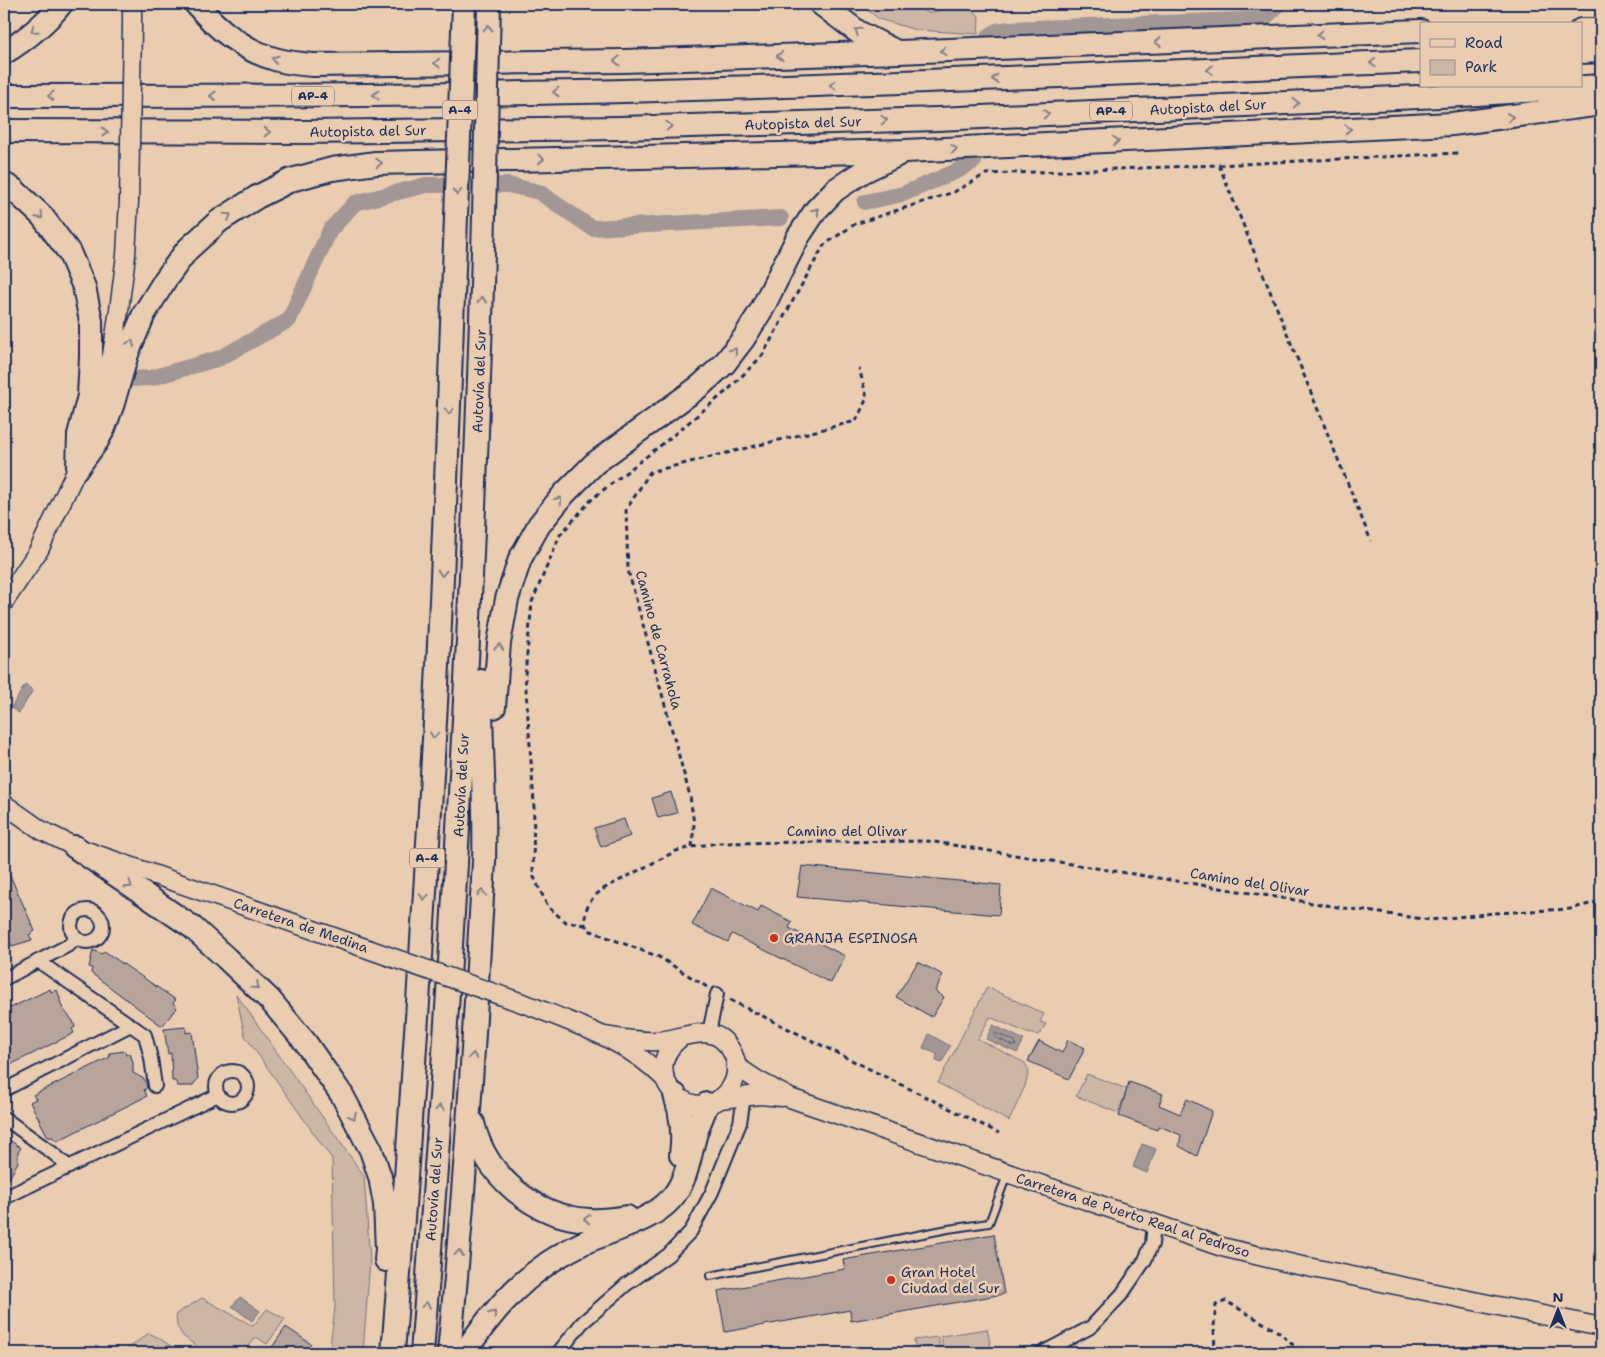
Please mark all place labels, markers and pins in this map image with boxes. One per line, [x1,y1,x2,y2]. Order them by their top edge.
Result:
place label: GRANJA ESPINOSA [784,929,918,947]
marker: GRANJA ESPINOSA [768,932,780,944]
place label: Gran Hotel Ciudad del Sur [901,1263,1000,1297]
marker: Gran Hotel Ciudad del Sur [885,1274,897,1286]

